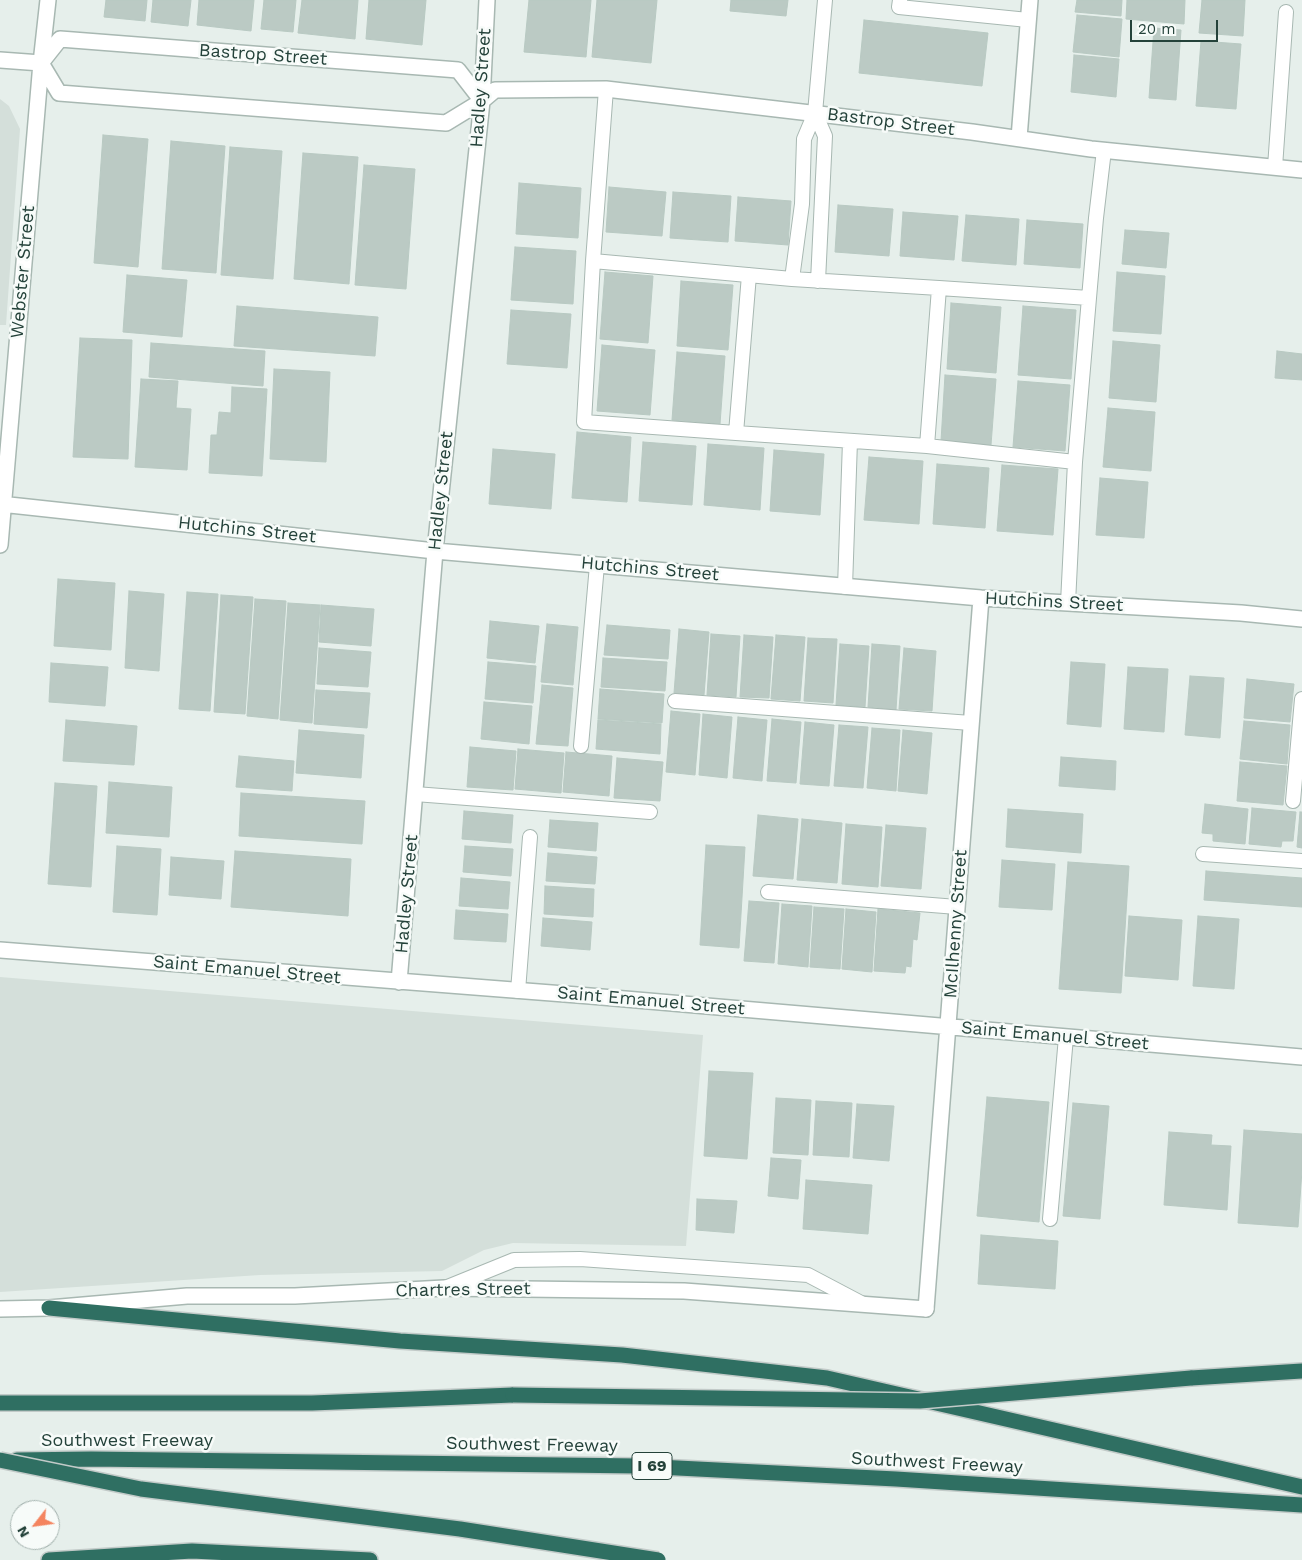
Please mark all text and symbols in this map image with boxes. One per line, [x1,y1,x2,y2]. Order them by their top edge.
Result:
scale bar [1132,10,1220,42]
text: 20 m [1138,20,1176,38]
street label: Hadley Street [466,28,496,148]
street label: Bastrop Street [198,40,328,70]
street label: Bastrop Street [826,103,956,141]
street label: Webster Street [6,205,40,339]
street label: Hadley Street [424,430,458,552]
street label: Hutchins Street [177,512,317,548]
street label: Hutchins Street [580,552,720,586]
street label: Hutchins Street [984,588,1124,616]
street label: Hadley Street [391,833,423,955]
street label: McIlhenny Street [940,849,972,999]
street label: Saint Emanuel Street [152,951,342,989]
street label: Saint Emanuel Street [556,982,746,1020]
street label: Saint Emanuel Street [960,1017,1150,1055]
street label: Chartres Street [395,1278,531,1302]
street label: Southwest Freeway [41,1430,213,1452]
street label: Southwest Freeway [446,1433,618,1457]
street label: Southwest Freeway [851,1448,1023,1478]
road number: I 69 [632,1452,672,1480]
north arrow [10,1500,60,1550]
text: N [13,1524,32,1540]

